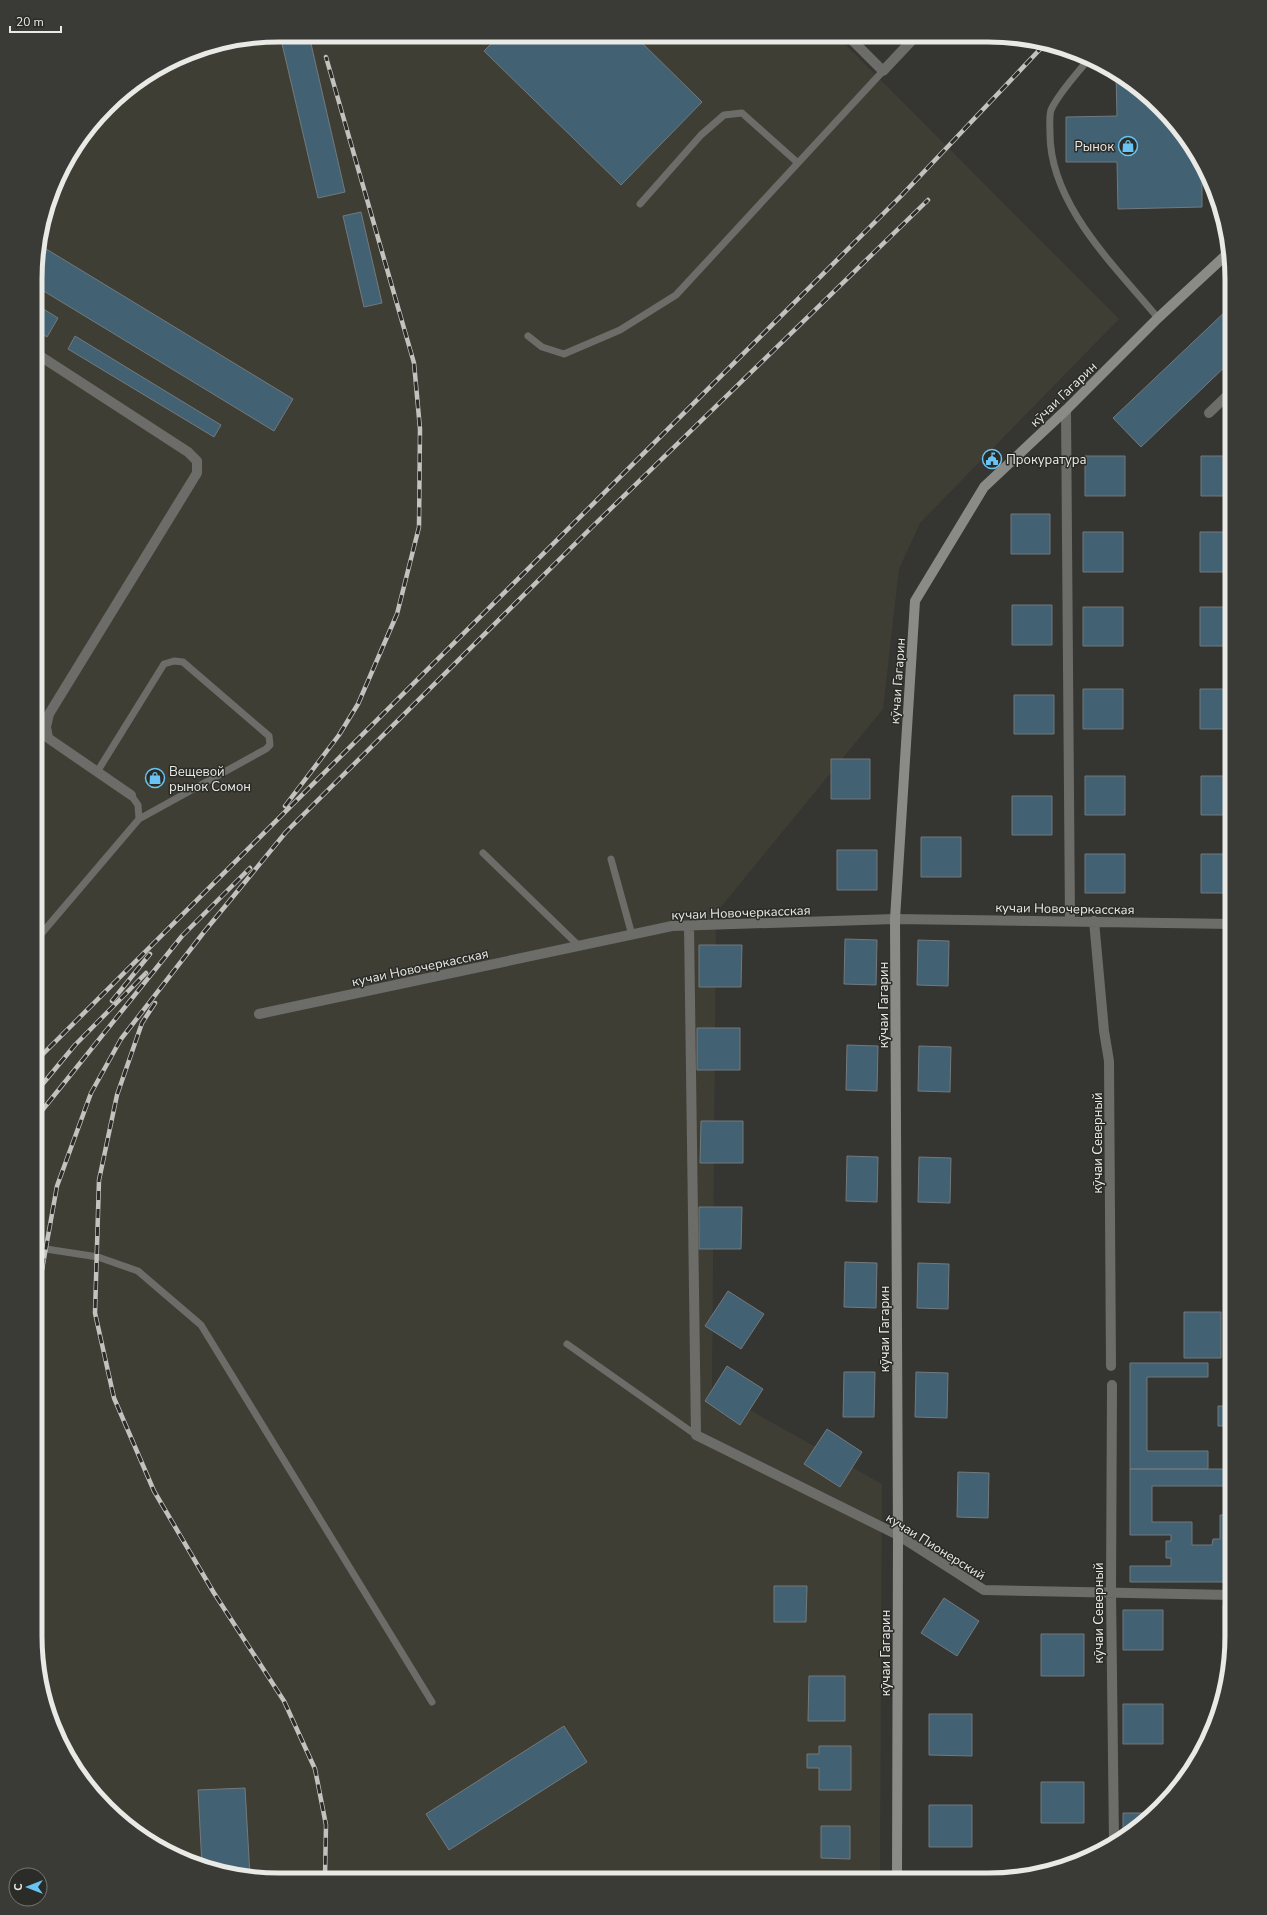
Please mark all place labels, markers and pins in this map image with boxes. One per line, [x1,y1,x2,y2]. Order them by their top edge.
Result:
shop icon: Рынок [1117,135,1139,157]
place label: Рынок [1075,138,1114,156]
public building icon: Прокуратура [981,448,1003,470]
place label: Прокуратура [1006,451,1087,469]
place label: Вещевой рынок Сомон [169,763,251,796]
shop icon: Вещевой рынок Сомон [144,767,166,789]

